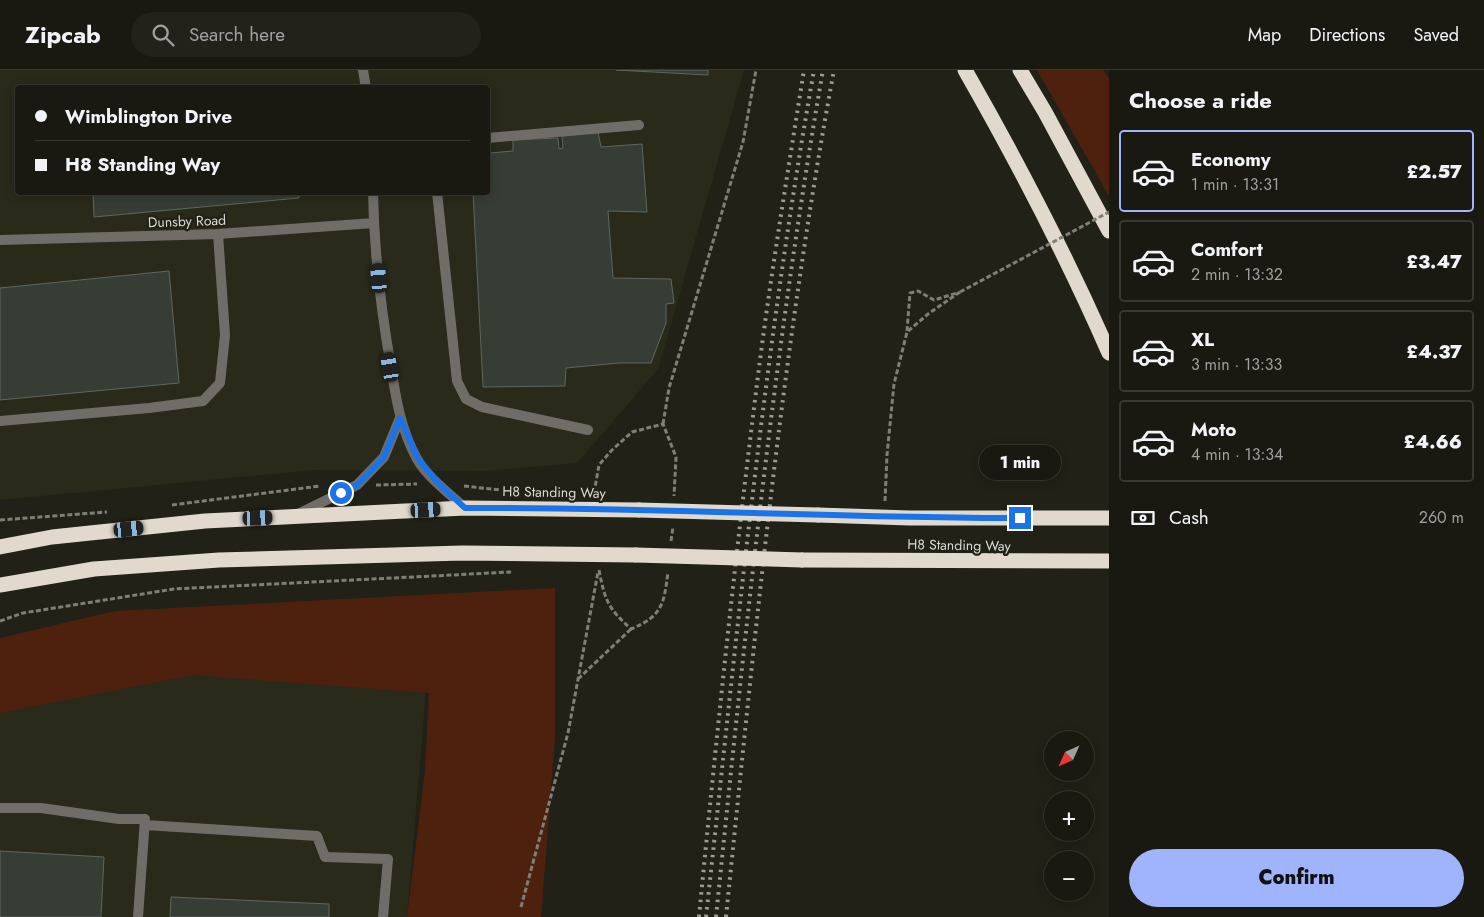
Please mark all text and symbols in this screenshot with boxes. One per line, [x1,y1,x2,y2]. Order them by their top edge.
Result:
search box [131,12,481,57]
text: Zipcab [25,17,101,52]
icon: search [149,21,177,49]
text: Search here [189,21,285,48]
text: Map [1248,22,1281,48]
text: Directions [1309,22,1385,48]
text: Saved [1413,22,1459,48]
text: Choose a ride [1129,84,1272,116]
text: Wimblington Drive [65,103,232,130]
text: Economy [1191,146,1271,173]
icon: car [1131,149,1176,194]
text: H8 Standing Way [65,151,220,178]
text: £2.57 [1406,158,1462,185]
text: 1 min · 13:31 [1191,173,1279,196]
street label: Dunsby Road [148,210,226,232]
text: Comfort [1191,236,1263,263]
icon: car [1131,239,1176,284]
text: £3.47 [1406,248,1462,275]
car [370,262,387,294]
text: 2 min · 13:32 [1191,263,1283,286]
text: XL [1191,326,1214,353]
icon: car [1131,329,1176,374]
text: £4.37 [1406,338,1462,365]
car [380,351,399,383]
text: 3 min · 13:33 [1191,353,1282,376]
text: Moto [1191,416,1236,443]
icon: car [1131,419,1176,464]
text: £4.66 [1404,428,1462,455]
text: 4 min · 13:34 [1191,443,1283,466]
callout: 1 min [979,446,1061,480]
text: 1 min [1000,451,1040,474]
street label: H8 Standing Way [502,481,607,503]
route start [330,482,352,504]
car [410,502,441,518]
icon: cash [1129,504,1157,532]
text: Cash [1169,504,1209,531]
text: 260 m [1419,506,1464,529]
route end [1009,507,1031,529]
car [242,510,273,526]
car [113,520,144,538]
street label: H8 Standing Way [907,534,1012,556]
north arrow [1044,731,1094,781]
map controls [1044,731,1094,901]
button: + [1044,791,1094,841]
button: Confirm [1129,849,1464,907]
button: − [1044,851,1094,901]

